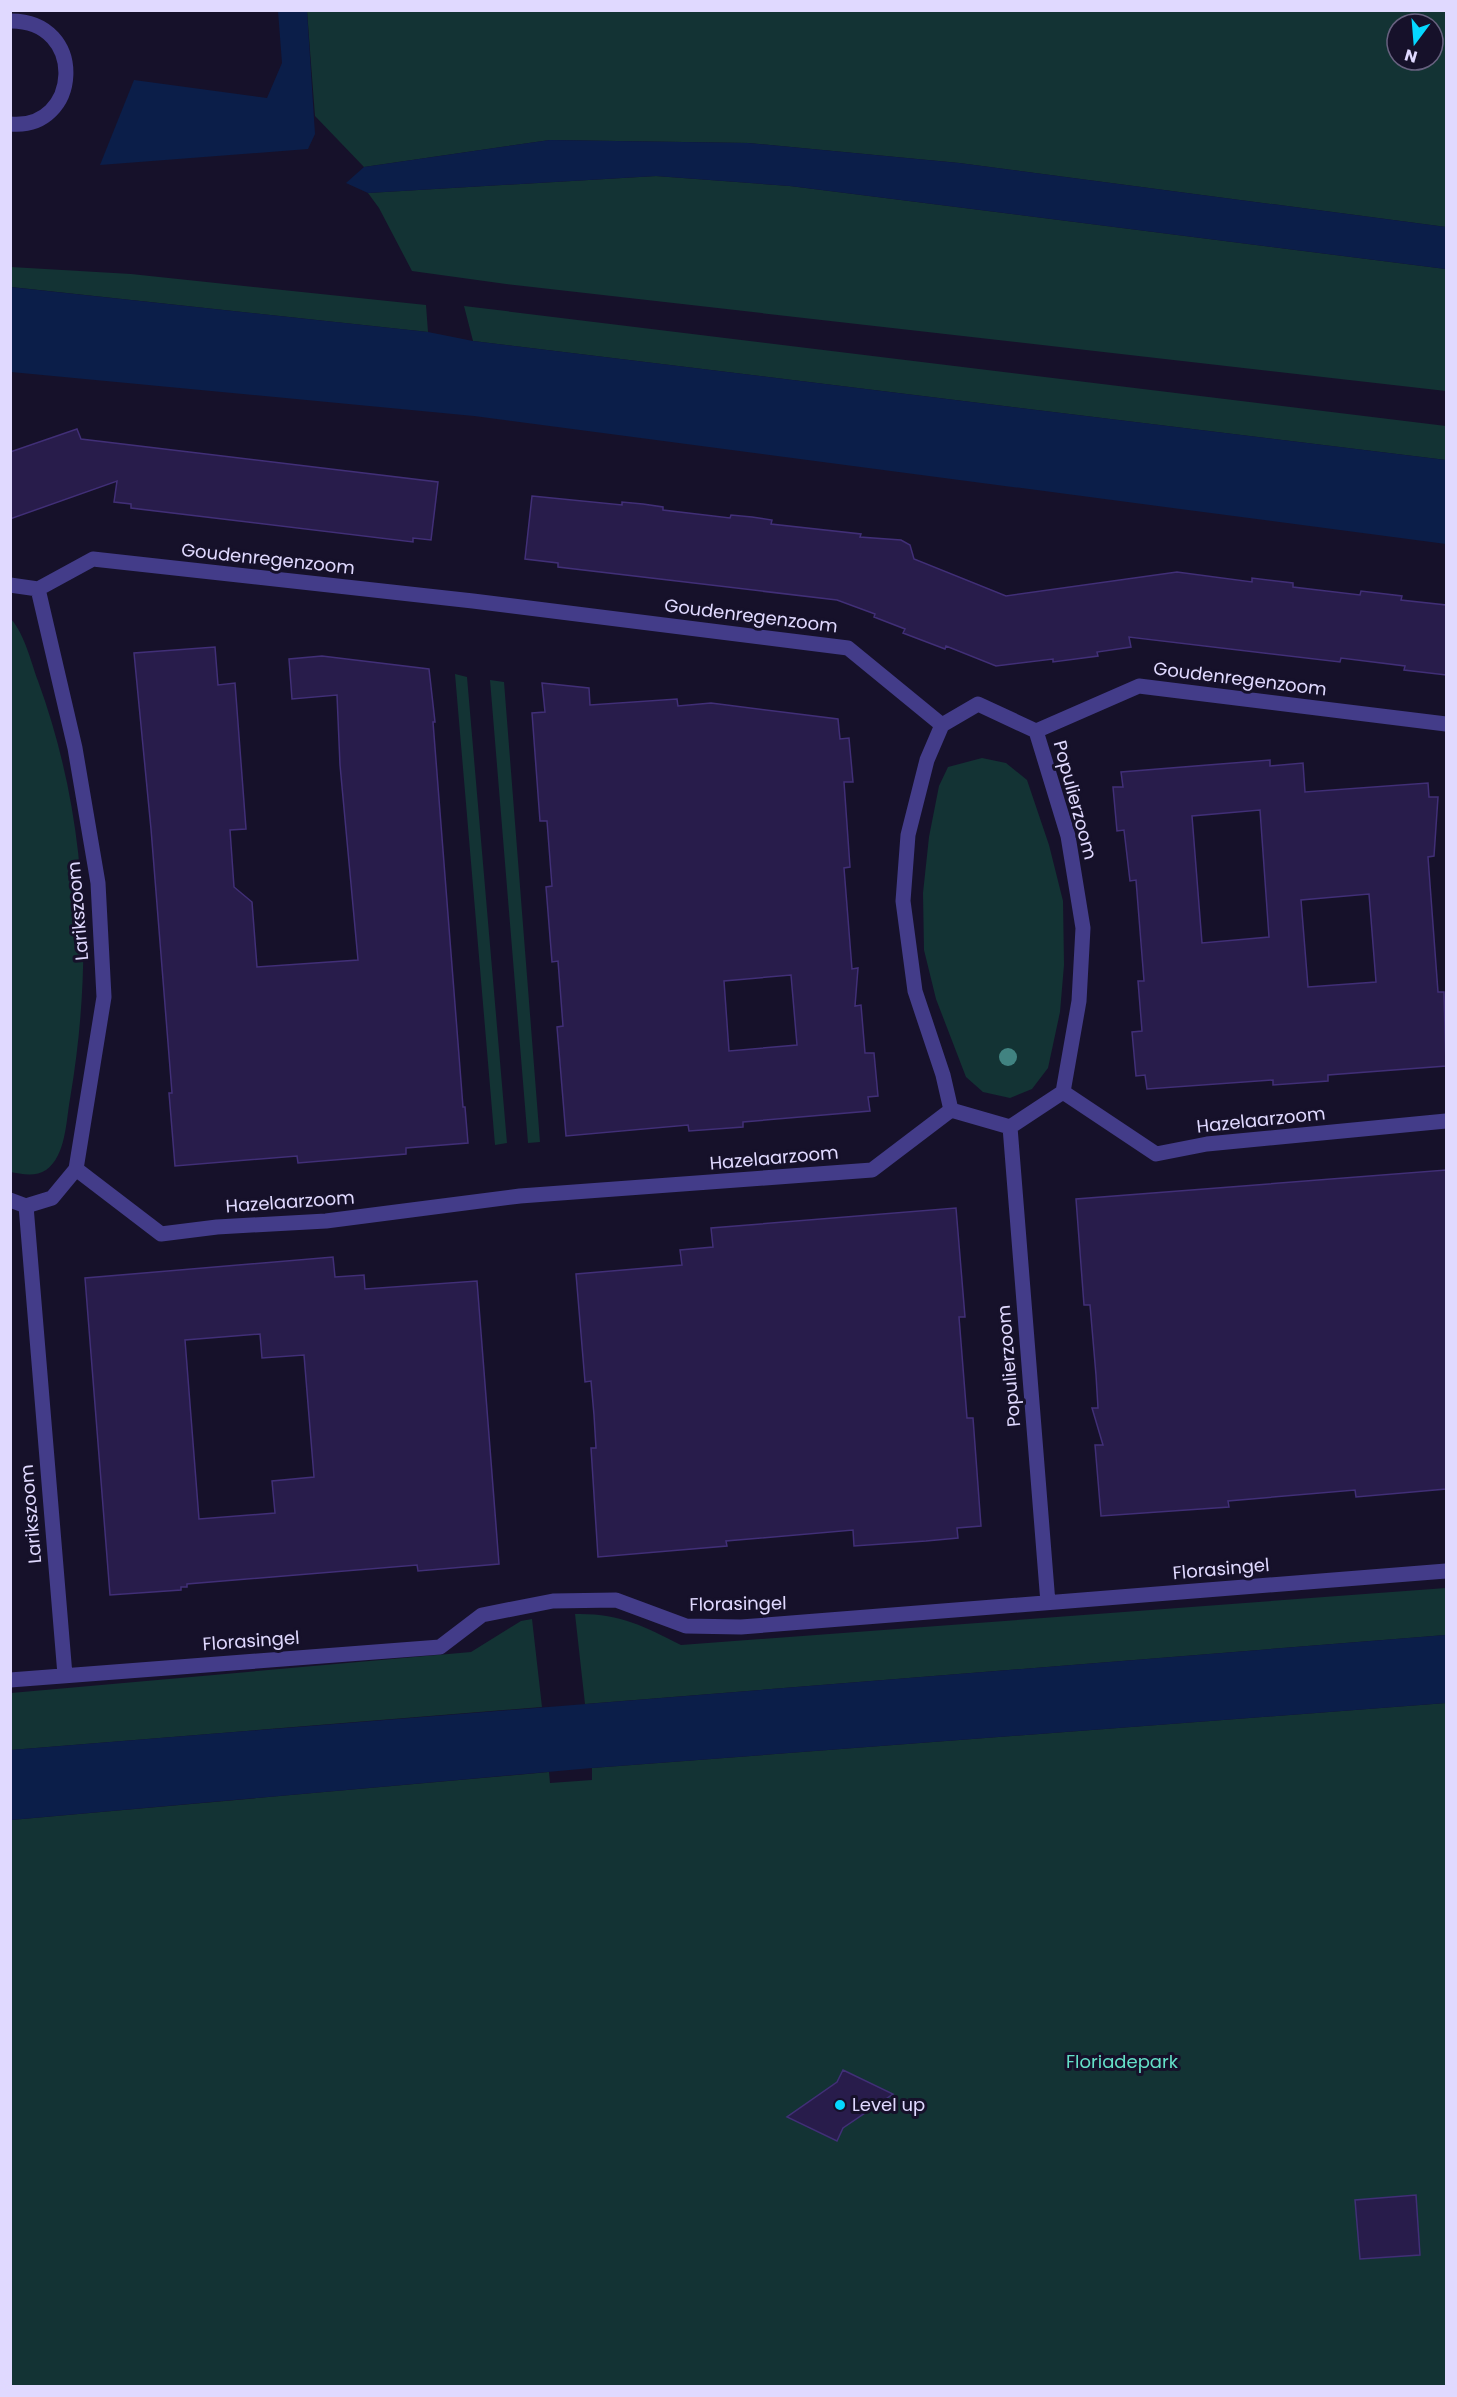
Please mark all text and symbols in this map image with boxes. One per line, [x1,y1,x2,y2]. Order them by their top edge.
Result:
north arrow [1385,12,1445,72]
text: N [1402,43,1420,69]
street label: Goudenregenzoom [180,537,356,580]
street label: Goudenregenzoom [663,592,839,639]
street label: Goudenregenzoom [1152,655,1328,702]
street label: Populierzoom [1048,738,1103,862]
street label: Larikszoom [61,860,94,962]
street label: Hazelaarzoom [1195,1100,1327,1139]
street label: Hazelaarzoom [708,1139,839,1176]
street label: Hazelaarzoom [225,1185,355,1218]
street label: Populierzoom [991,1304,1026,1428]
street label: Larikszoom [14,1463,47,1565]
street label: Florasingel [1172,1552,1270,1585]
street label: Florasingel [689,1590,787,1617]
street label: Florasingel [202,1625,300,1656]
park label: Floriadepark [1066,2049,1179,2074]
place label: Level up [852,2092,925,2117]
marker: Level up [833,2098,847,2112]

